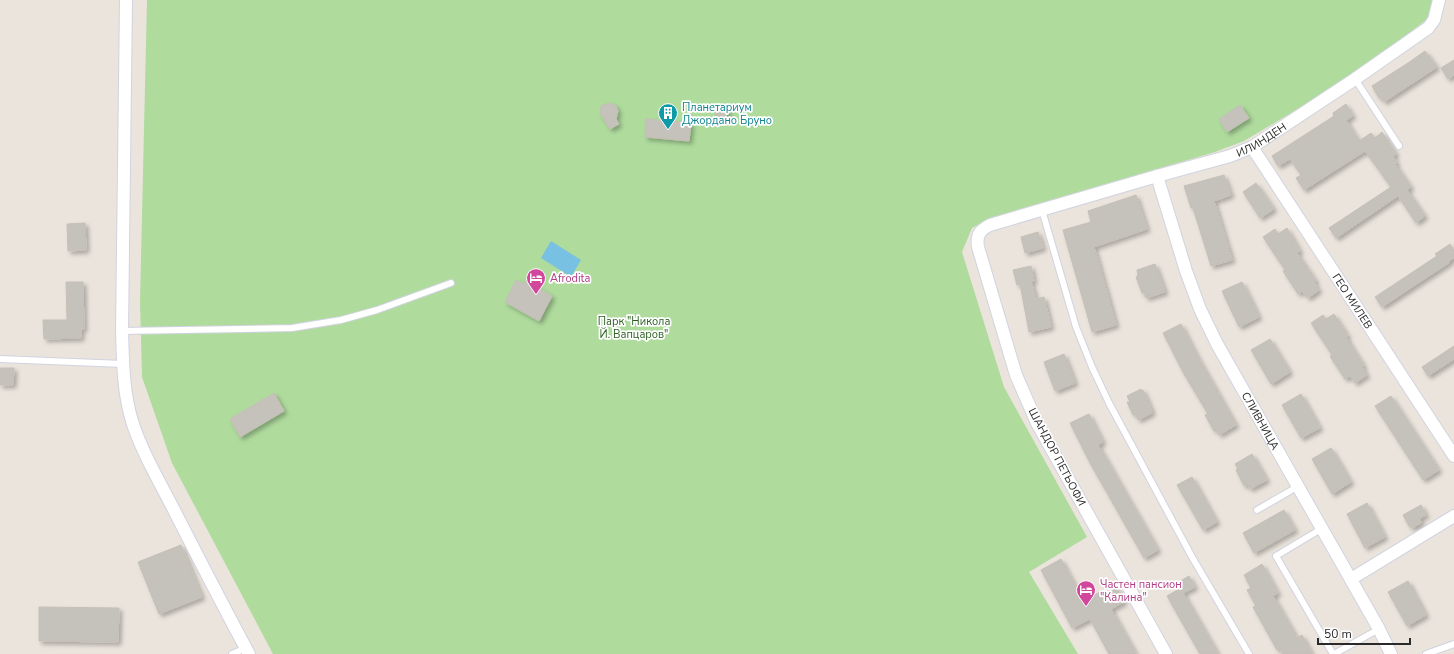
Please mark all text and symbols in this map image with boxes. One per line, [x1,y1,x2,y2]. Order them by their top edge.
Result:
place label: Планетариум Джордано Бруно [682,100,772,128]
building icon: Планетариум Джордано Бруно [657,102,679,130]
street label: ИЛИНДЕН [1234,119,1289,160]
hotel icon: Afrodita [525,267,547,295]
street label: ГЕО МИЛЕВ [1329,270,1376,332]
place label: Afrodita [550,271,590,286]
park label: Парк "Никола Й. Вапцаров" [598,314,670,342]
street label: СЛИВНИЦА [1238,389,1283,452]
street label: ШАНДОР ПЕТЬОФИ [1025,405,1089,509]
place label: Частен пансион "Калина" [1100,577,1182,605]
hotel icon: Частен пансион "Калина" [1075,579,1097,607]
scale bar [1318,620,1410,646]
text: 50 m [1324,626,1352,642]

